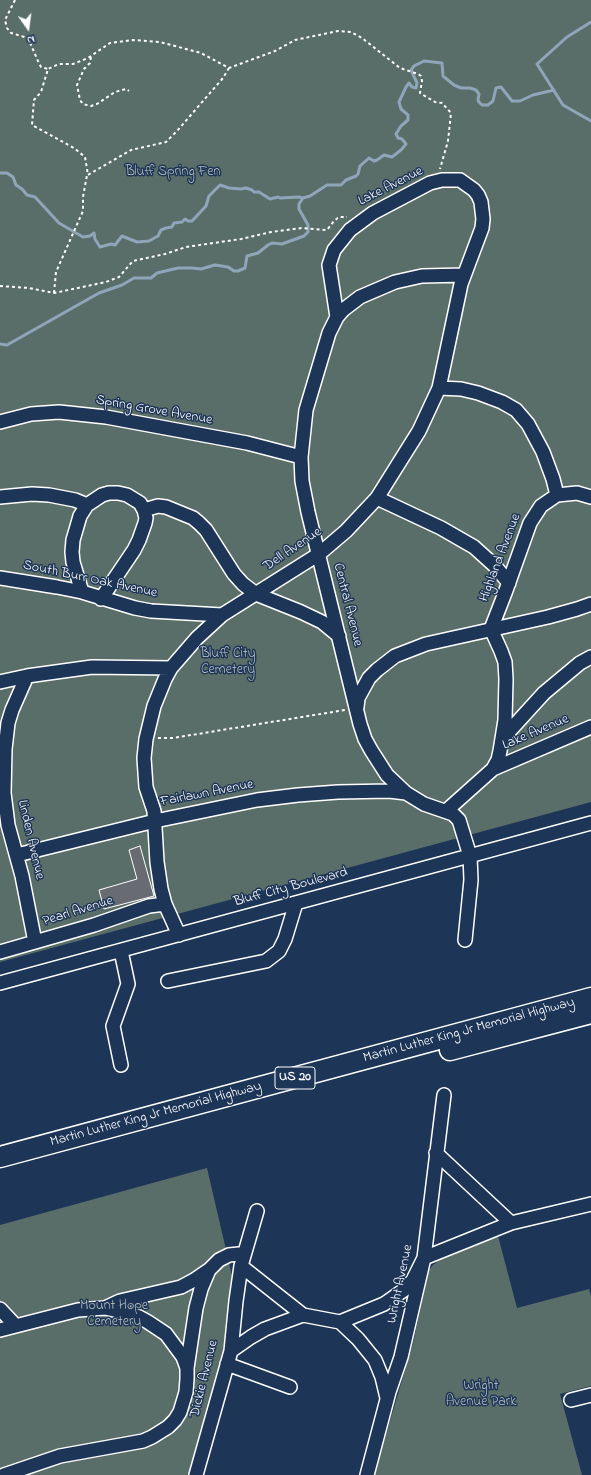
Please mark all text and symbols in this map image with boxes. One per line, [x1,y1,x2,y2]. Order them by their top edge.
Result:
north arrow [8,8,48,48]
text: N [25,31,36,48]
street label: Lake Avenue [356,164,426,210]
park label: Bluff Spring Fen [126,165,220,181]
street label: Spring Grove Avenue [94,392,214,430]
street label: Highland Avenue [476,512,526,604]
street label: Dell Avenue [261,524,325,576]
street label: South Burr Oak Avenue [21,558,159,602]
street label: Central Avenue [329,562,365,648]
park label: Bluff City Cemetery [200,647,256,680]
street label: Lake Avenue [500,711,572,755]
street label: Fairlawn Avenue [159,777,255,811]
street label: Linden Avenue [13,799,47,881]
street label: Bluff City Boulevard [232,865,350,911]
street label: Pearl Avenue [41,893,115,931]
street label: Martin Luther King Jr Memorial Highway [362,995,576,1067]
road number: US 20 [275,1067,315,1089]
street label: Martin Luther King Jr Memorial Highway [49,1079,263,1151]
street label: Wright Avenue [384,1243,418,1325]
park label: Mount Hope Cemetery [80,1299,148,1332]
street label: Dickie Avenue [187,1338,223,1420]
park label: Wright Avenue Park [446,1379,516,1412]

